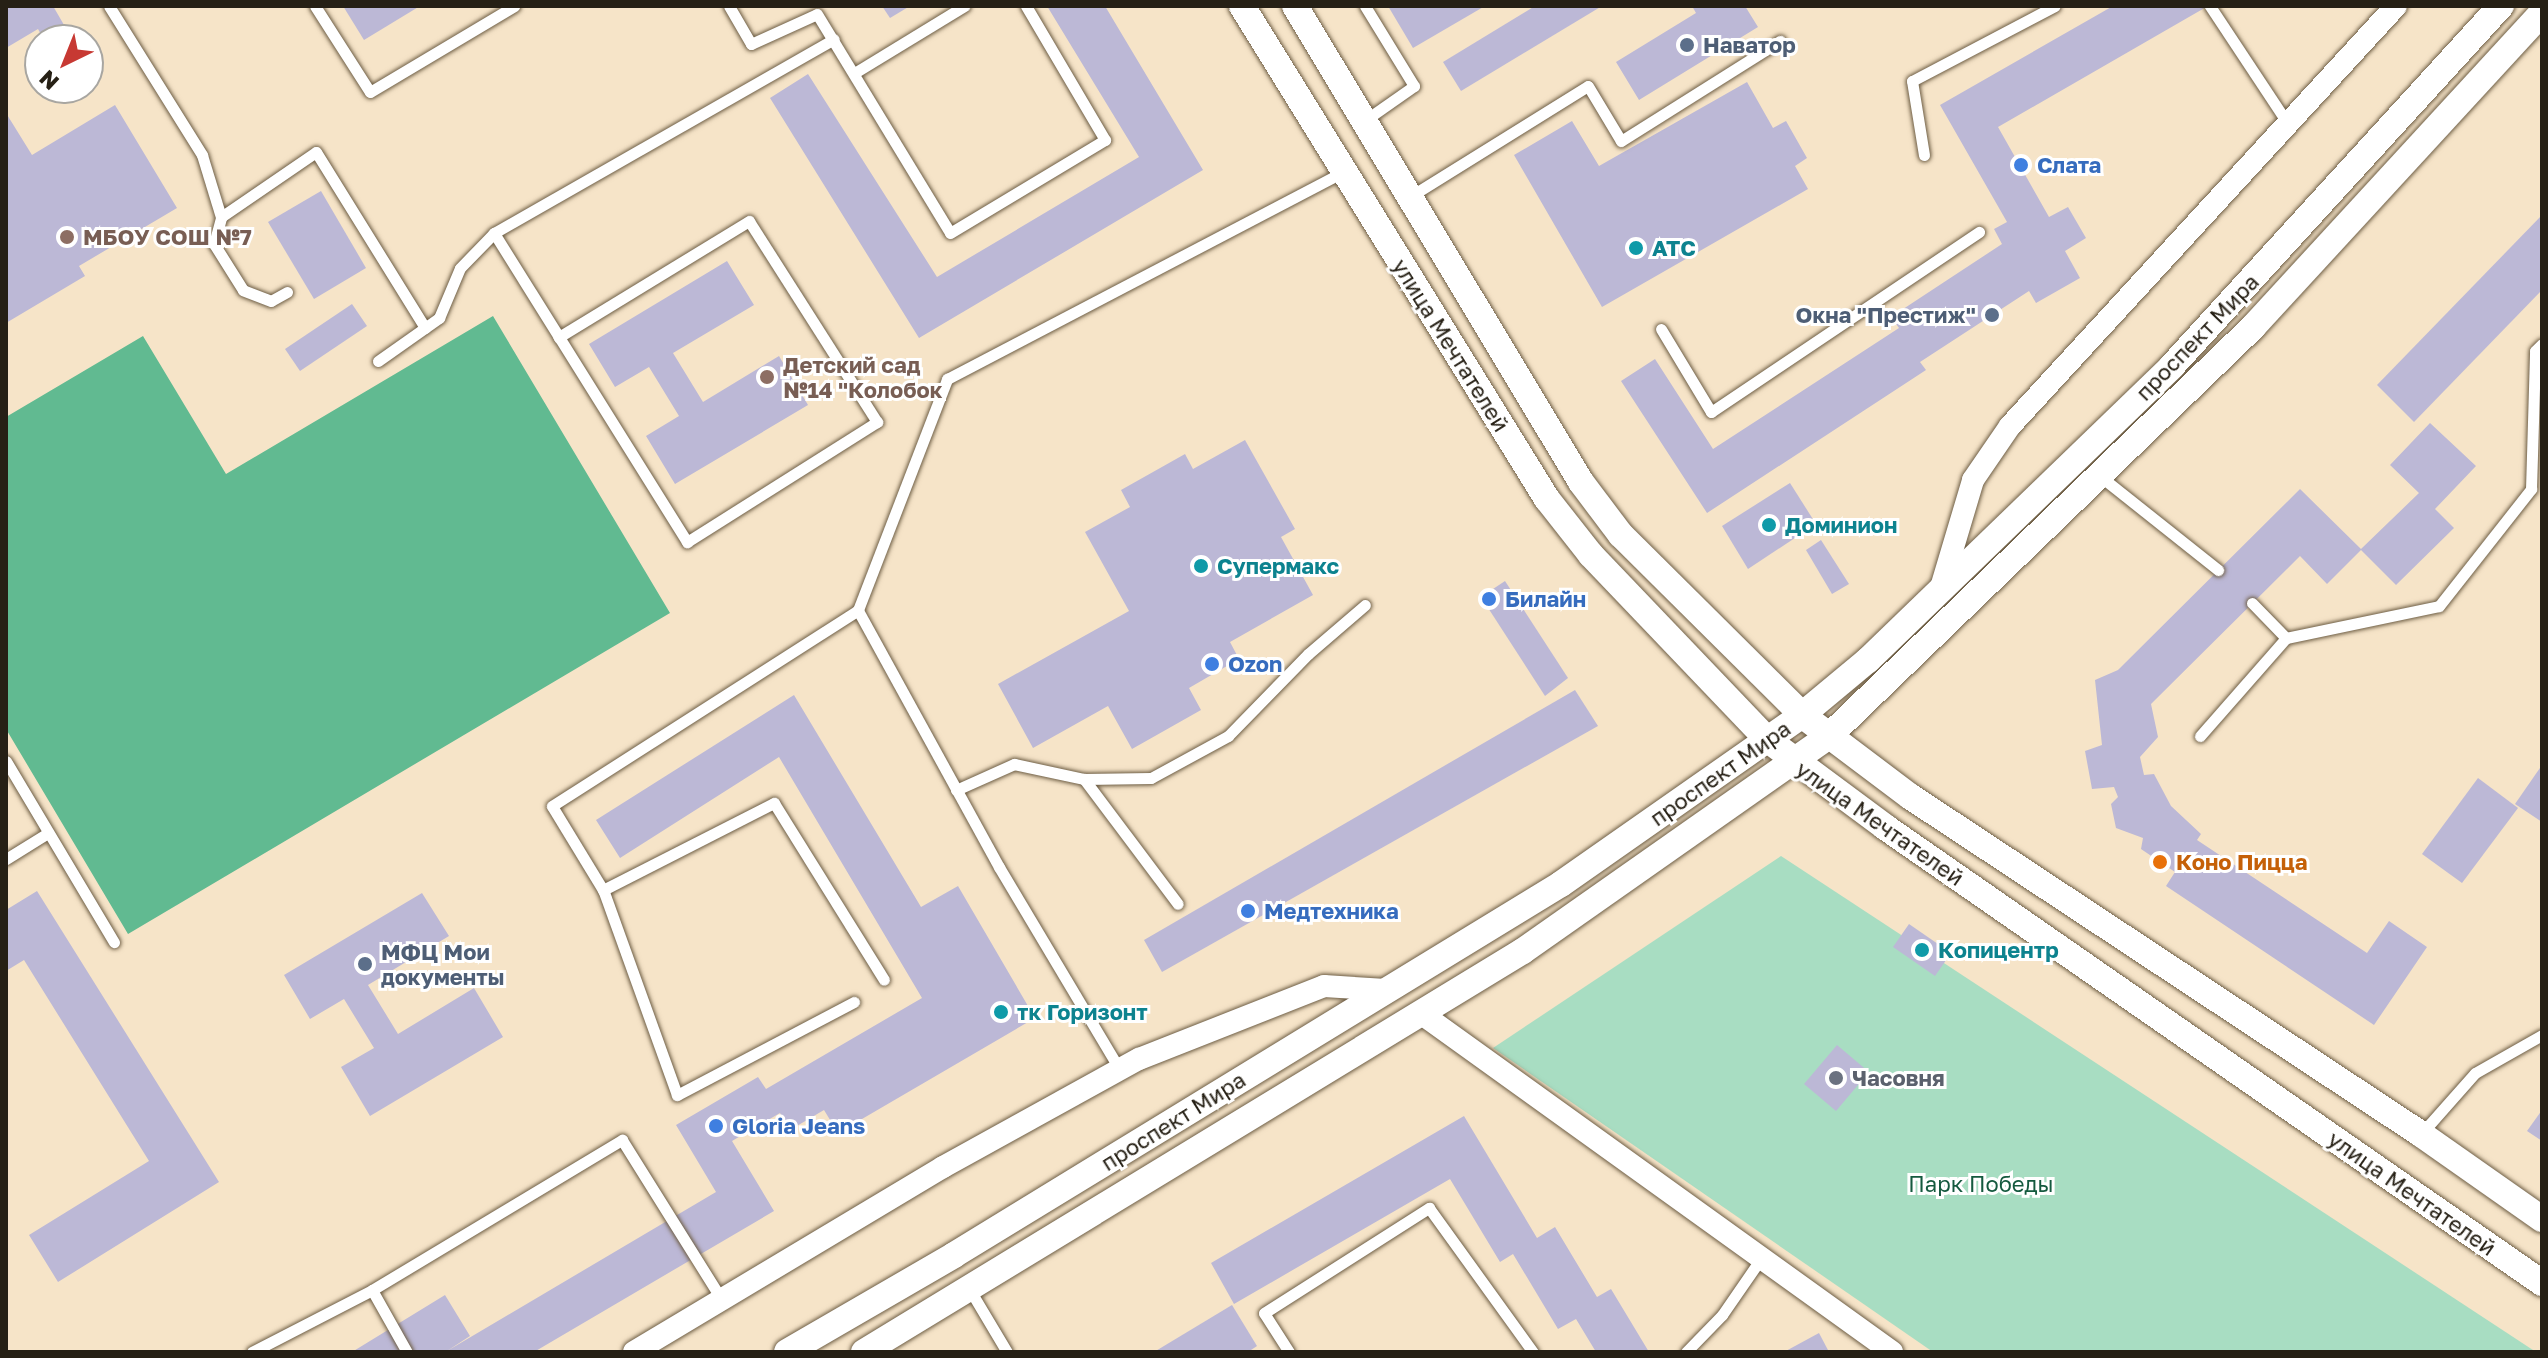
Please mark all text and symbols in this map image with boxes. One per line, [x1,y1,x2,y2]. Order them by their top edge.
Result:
north arrow [24,24,104,104]
place label: Наватор [1703,32,1796,58]
marker: Наватор [1678,36,1696,54]
text: N [33,65,64,96]
place label: Слата [2037,152,2101,178]
marker: Слата [2012,156,2030,174]
place label: МБОУ СОШ №7 [83,224,252,250]
marker: МБОУ СОШ №7 [58,228,76,246]
place label: АТС [1652,235,1696,261]
marker: АТС [1627,239,1645,257]
street label: улица Мечтателей [1387,254,1515,436]
street label: проспект Мира [2130,268,2264,406]
place label: Окна "Престиж" [1795,302,1976,328]
marker: Окна "Престиж" [1983,306,2001,324]
place label: Детский сад №14 "Колобок [783,351,942,402]
marker: Детский сад №14 "Колобок [758,368,776,386]
place label: Доминион [1785,512,1897,538]
marker: Доминион [1760,516,1778,534]
place label: Супермакс [1217,553,1339,579]
marker: Супермакс [1192,557,1210,575]
place label: Билайн [1505,586,1586,612]
marker: Билайн [1480,590,1498,608]
place label: Ozon [1228,651,1282,677]
marker: Ozon [1203,655,1221,673]
street label: проспект Мира [1645,715,1795,831]
street label: улица Мечтателей [1791,755,1969,891]
place label: Коно Пицца [2176,849,2308,875]
marker: Коно Пицца [2151,853,2169,871]
place label: Медтехника [1264,898,1399,924]
marker: Медтехника [1239,902,1257,920]
place label: Копицентр [1938,937,2059,963]
place label: МФЦ Мои документы [381,938,504,990]
marker: Копицентр [1913,941,1931,959]
marker: МФЦ Мои документы [356,955,374,973]
place label: тк Горизонт [1017,999,1148,1025]
marker: тк Горизонт [992,1003,1010,1021]
place label: Часовня [1852,1065,1945,1091]
street label: проспект Мира [1096,1066,1250,1176]
marker: Часовня [1827,1069,1845,1087]
place label: Gloria Jeans [732,1113,865,1139]
marker: Gloria Jeans [707,1117,725,1135]
street label: улица Мечтателей [2323,1125,2501,1261]
park label: Парк Победы [1908,1171,2054,1197]

